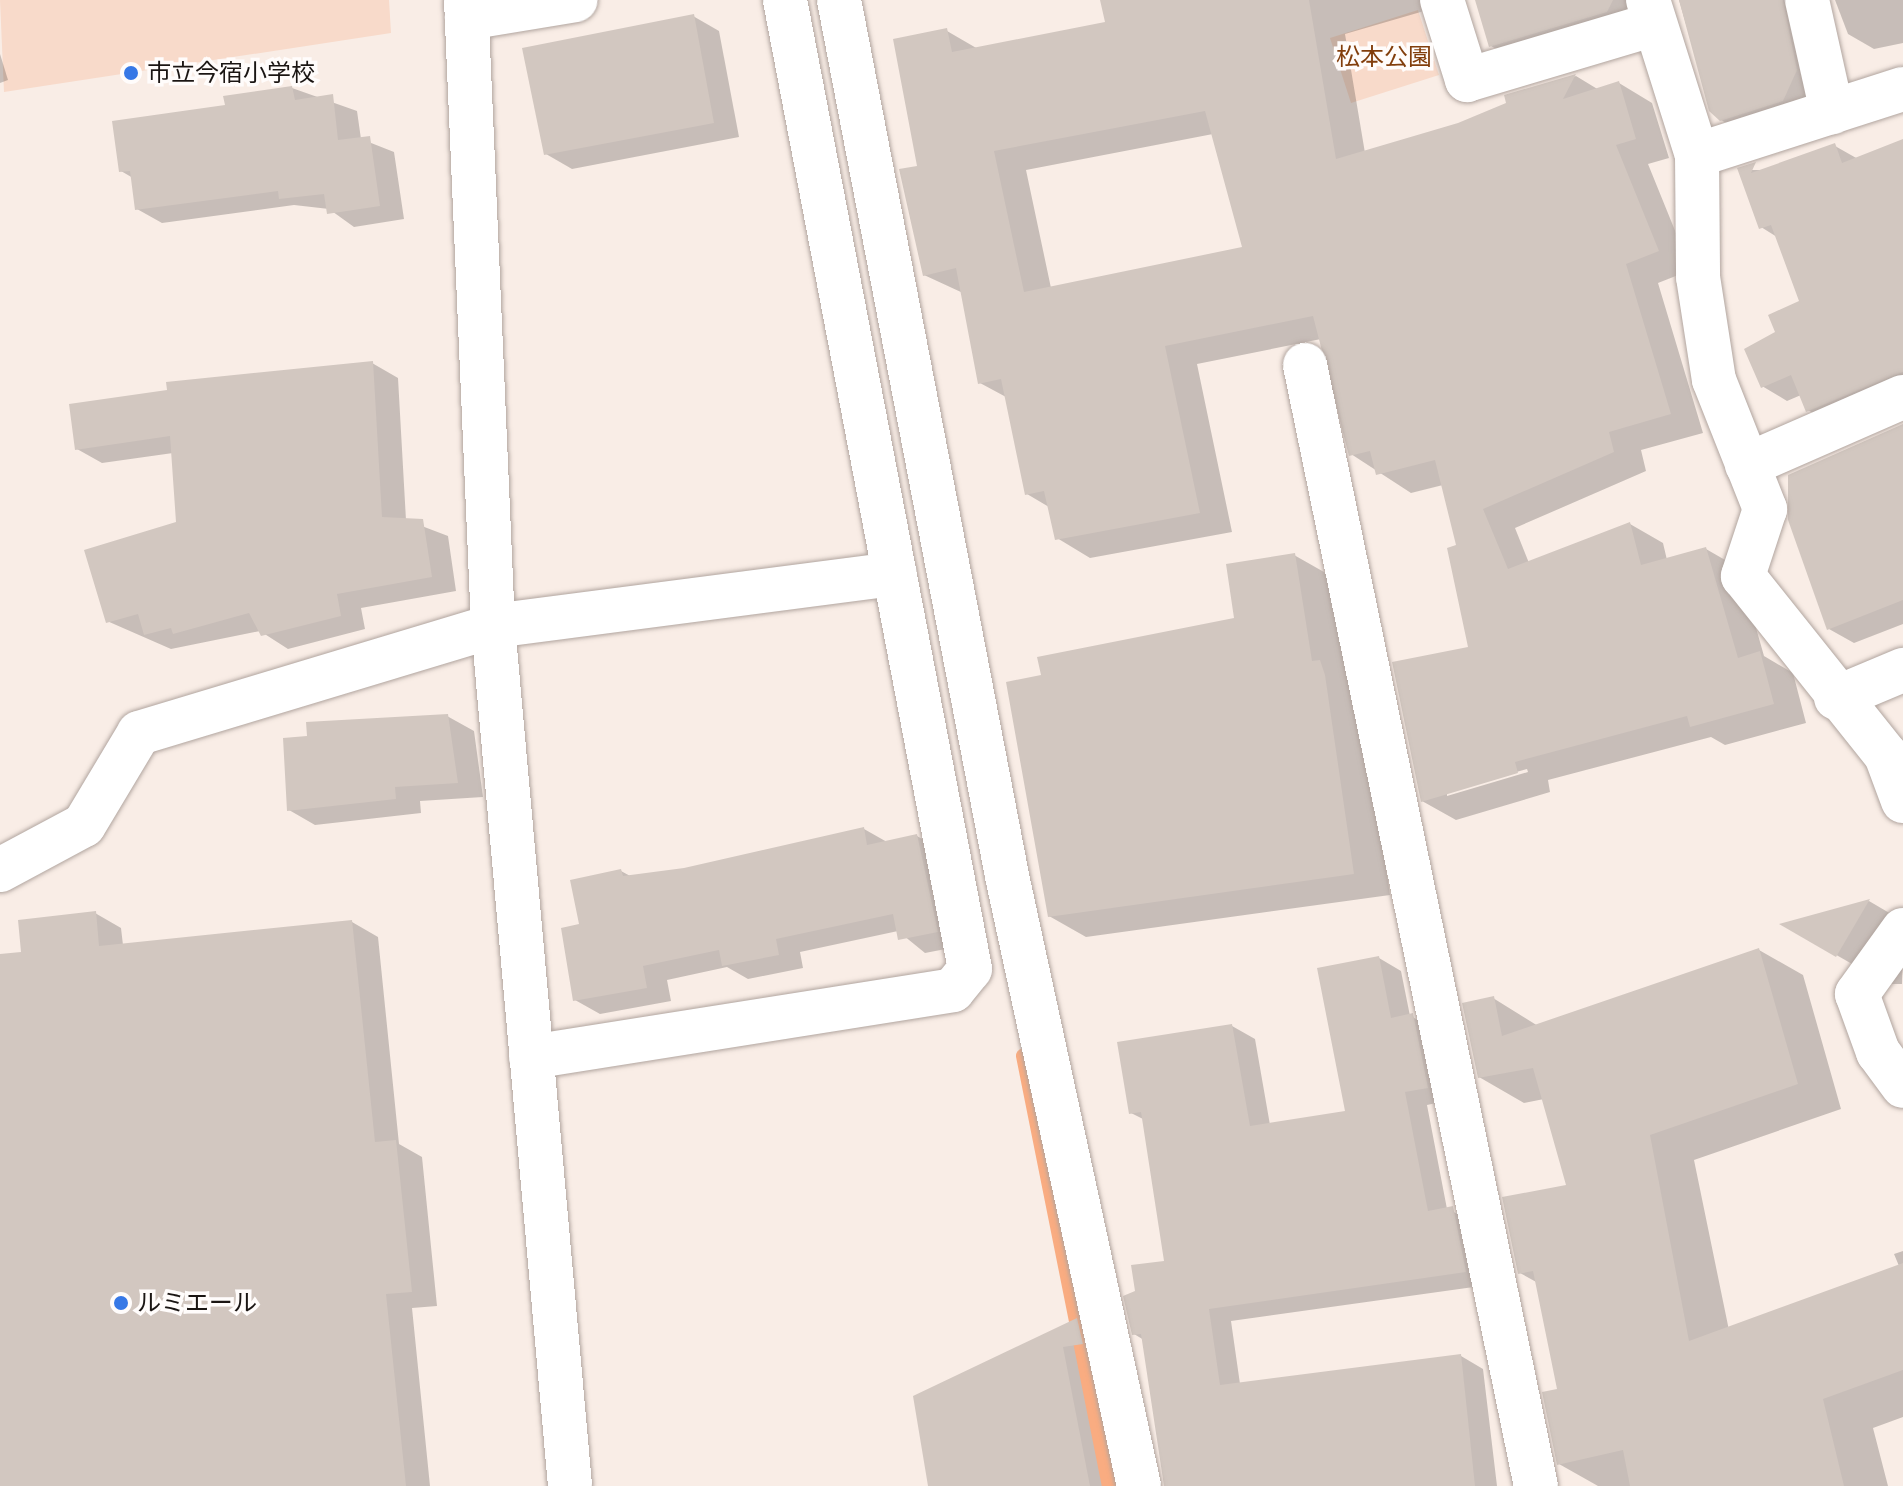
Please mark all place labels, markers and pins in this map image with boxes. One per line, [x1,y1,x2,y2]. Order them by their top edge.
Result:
place label: 市立今宿小学校 [147,59,315,87]
marker: 市立今宿小学校 [122,64,140,82]
place label: ルミエール [137,1289,257,1317]
marker: ルミエール [112,1294,130,1312]

